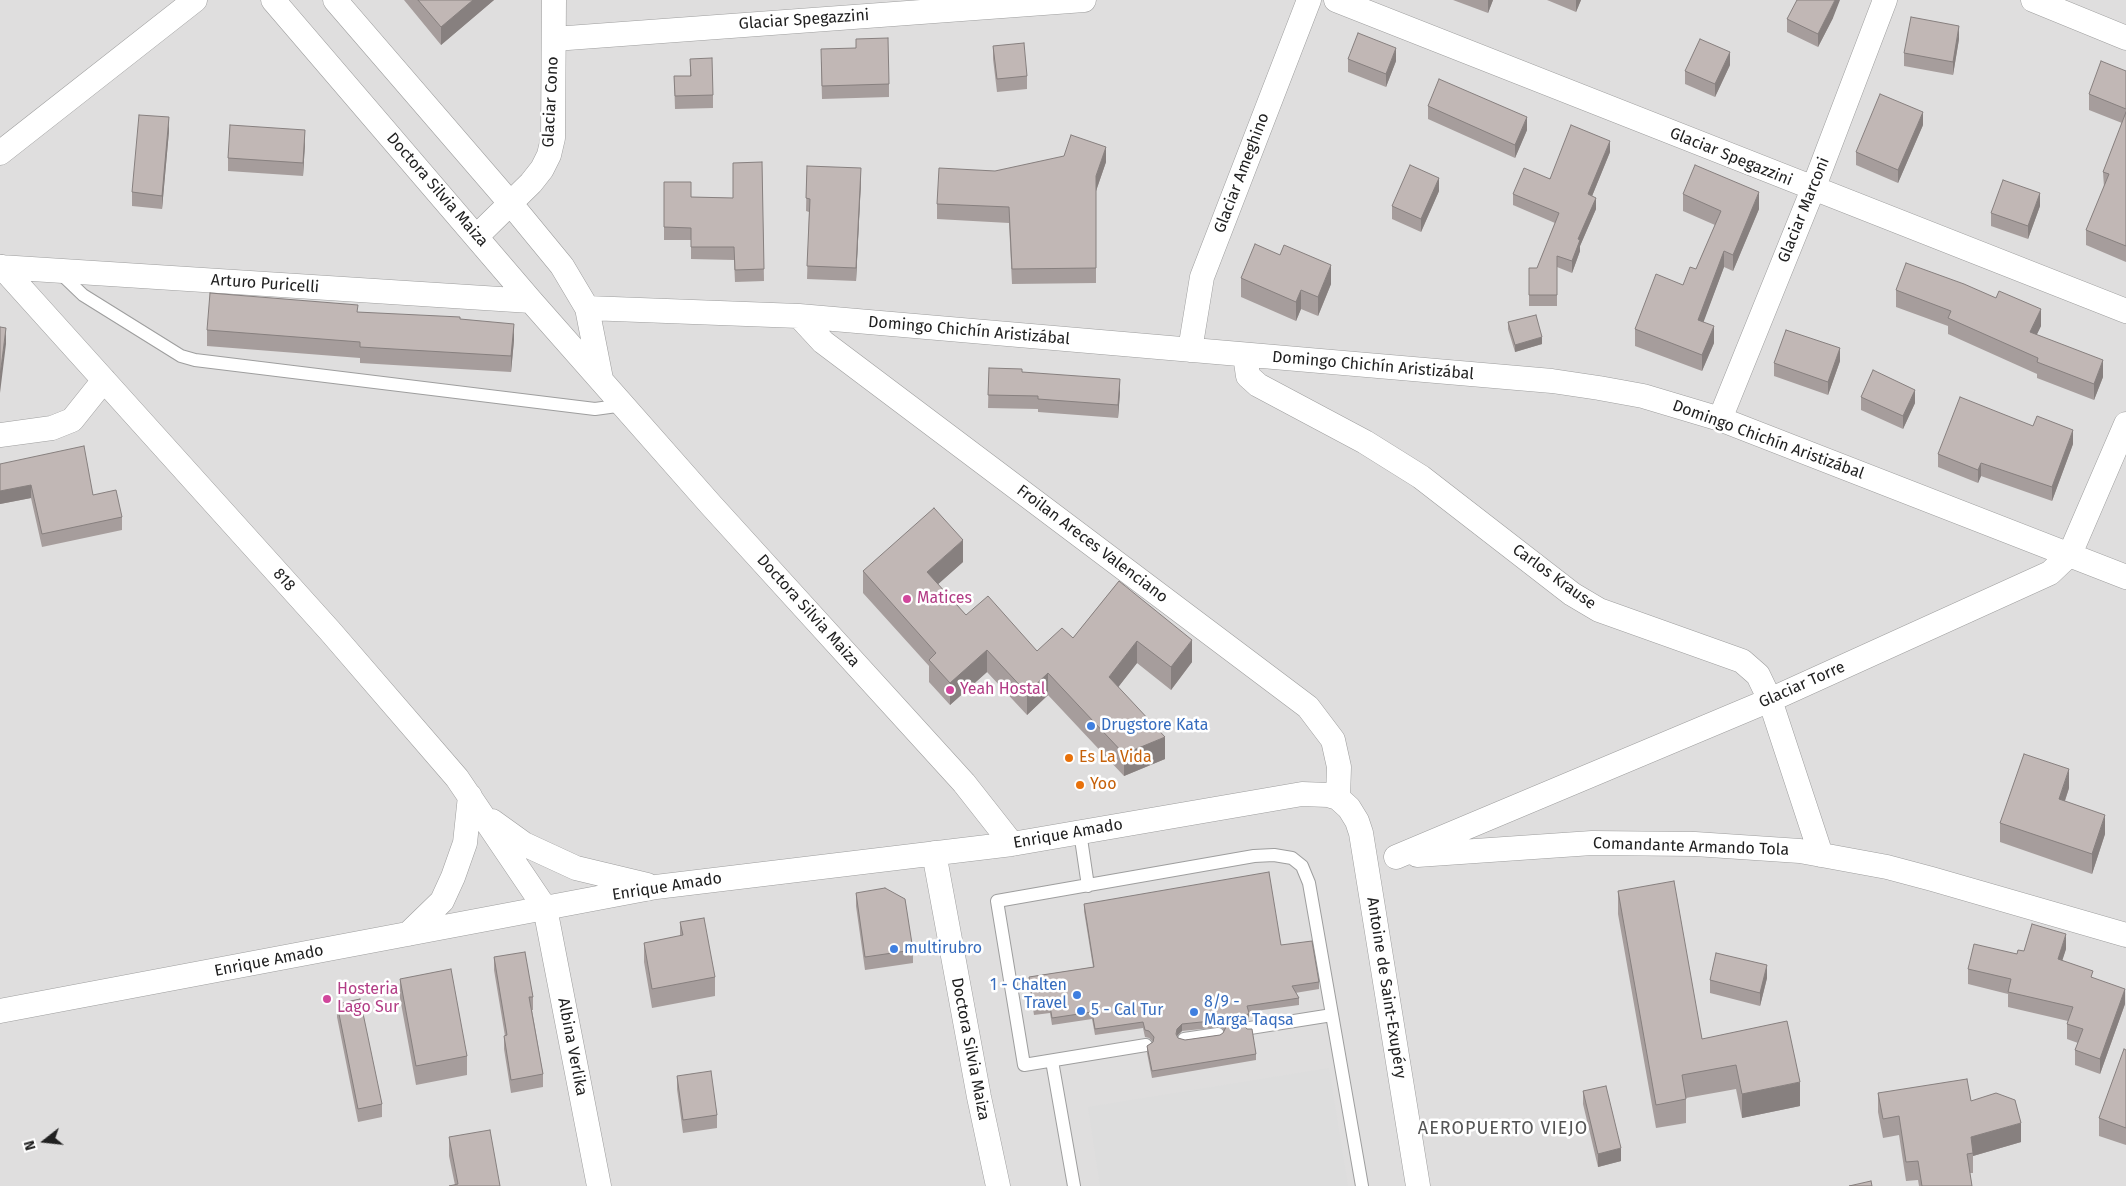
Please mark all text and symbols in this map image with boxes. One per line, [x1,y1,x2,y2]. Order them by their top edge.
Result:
street label: Glaciar Spegazzini [738,6,870,34]
street label: Glaciar Cono [539,56,563,148]
street label: Glaciar Ameghino [1210,110,1274,236]
street label: Glaciar Spegazzini [1667,124,1795,190]
street label: Doctora Silvia Maiza [382,129,492,251]
street label: Glaciar Marconi [1774,154,1834,266]
street label: Arturo Puricelli [210,271,320,297]
street label: Domingo Chichín Aristizábal [867,313,1071,349]
street label: Domingo Chichín Aristizábal [1271,348,1475,384]
street label: Domingo Chichín Aristizábal [1670,396,1866,484]
street label: Froilan Areces Valenciano [1013,481,1171,607]
street label: Carlos Krause [1508,540,1600,614]
street label: Doctora Silvia Maiza [752,551,864,671]
street label: 818 [269,565,299,595]
place label: Matices [917,589,972,609]
marker: Matices [901,593,913,605]
street label: Glaciar Torre [1756,658,1848,712]
place label: Yeah Hostal [960,680,1045,700]
marker: Yeah Hostal [944,684,956,696]
place label: Drugstore Kata [1101,716,1208,736]
marker: Drugstore Kata [1085,720,1097,732]
place label: Es La Vida [1079,748,1152,768]
marker: Es La Vida [1063,752,1075,764]
place label: Yoo [1090,775,1117,795]
marker: Yoo [1074,779,1086,791]
street label: Enrique Amado [1012,815,1124,853]
street label: Comandante Armando Tola [1593,834,1789,860]
street label: Enrique Amado [611,869,723,905]
street label: Antoine de Saint-Exupéry [1362,896,1410,1080]
place label: multirubro [904,939,982,959]
street label: Enrique Amado [213,941,325,981]
marker: multirubro [888,943,900,955]
street label: Doctora Silvia Maiza [947,976,993,1122]
place label: 1 - Chalten Travel [990,976,1067,1014]
place label: Hosteria Lago Sur [337,980,399,1018]
marker: 1 - Chalten Travel [1071,989,1083,1001]
marker: Hosteria Lago Sur [321,993,333,1005]
place label: 8/9 - Marga Taqsa [1204,993,1294,1031]
street label: Albina Verlika [553,996,591,1098]
place label: 5 - Cal Tur [1091,1001,1163,1021]
marker: 5 - Cal Tur [1075,1005,1087,1017]
marker: 8/9 - Marga Taqsa [1188,1006,1200,1018]
north arrow [20,1116,70,1166]
district label: AEROPUERTO VIEJO [1416,1118,1590,1140]
text: N [21,1138,40,1152]

